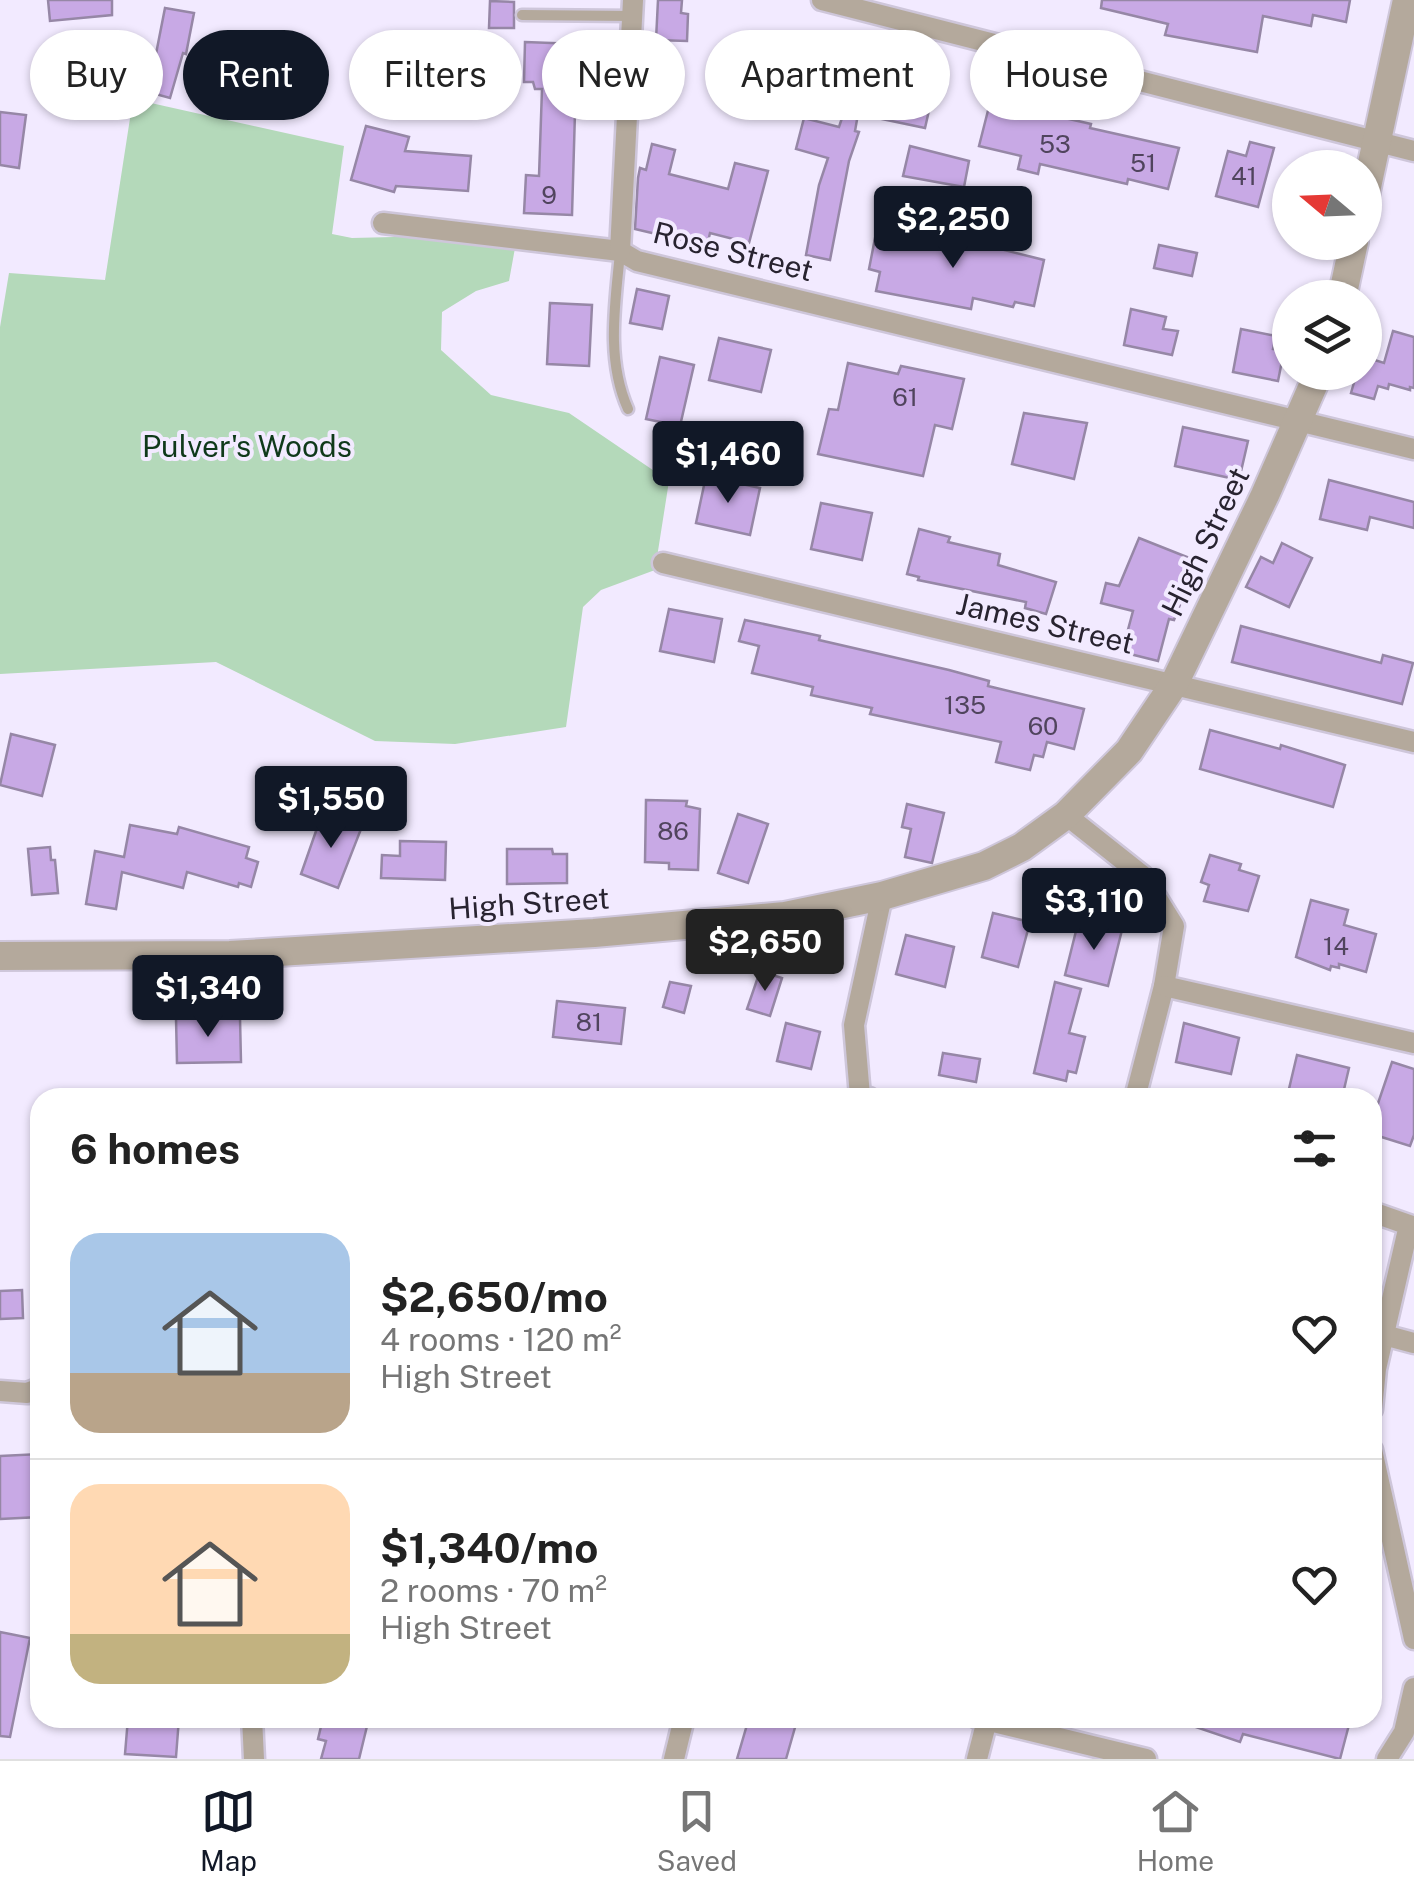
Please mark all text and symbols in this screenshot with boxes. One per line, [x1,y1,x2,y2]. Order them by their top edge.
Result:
chip: Buy [30,30,163,120]
chip: Rent [183,30,329,120]
chip: Filters [349,30,522,120]
chip: New [542,30,685,120]
chip: Apartment [705,30,950,120]
chip: House [970,30,1144,120]
house number: 53 [1039,129,1071,159]
house number: 51 [1130,148,1156,178]
north arrow [1272,150,1382,260]
map controls [1272,150,1382,390]
house number: 41 [1231,161,1257,191]
house number: 9 [541,180,557,210]
pin: $2,250 [872,186,1034,271]
text: $2,250 [896,200,1010,237]
street label: Rose Street [650,214,817,288]
button: layers [1272,280,1382,390]
house number: 61 [892,382,918,412]
pin: $1,460 [647,421,809,506]
park label: Pulver's Woods [142,428,352,464]
text: $1,460 [675,435,781,472]
street label: High Street [1154,461,1257,622]
street label: James Street [953,585,1138,661]
house number: 135 [944,690,986,720]
house number: 60 [1028,711,1058,741]
pin: $1,550 [250,766,412,851]
text: $1,550 [277,780,385,817]
house number: 86 [657,816,689,846]
pin: $3,110 [1013,868,1175,953]
street label: High Street [447,879,611,927]
text: $3,110 [1044,882,1144,919]
pin: $2,650 [684,909,846,994]
text: $2,650 [708,923,822,960]
house number: 14 [1323,931,1349,961]
pin: $1,340 [127,955,289,1040]
text: $1,340 [154,969,262,1006]
house number: 81 [576,1007,602,1037]
icon: filters [1287,1121,1342,1176]
text: 6 homes [70,1124,240,1173]
text: $2,650/mo [380,1272,608,1321]
icon: home [150,1273,270,1393]
icon: heart [1287,1306,1342,1361]
text: 4 rooms · 120 m² [380,1321,622,1358]
text: High Street [380,1358,552,1395]
text: $1,340/mo [380,1523,598,1572]
icon: home [150,1524,270,1644]
icon: heart [1287,1557,1342,1612]
text: 2 rooms · 70 m² [380,1572,607,1609]
text: High Street [380,1609,552,1646]
tab: Map [200,1784,257,1877]
tab: Saved [657,1784,737,1877]
tab: Home [1137,1784,1214,1877]

